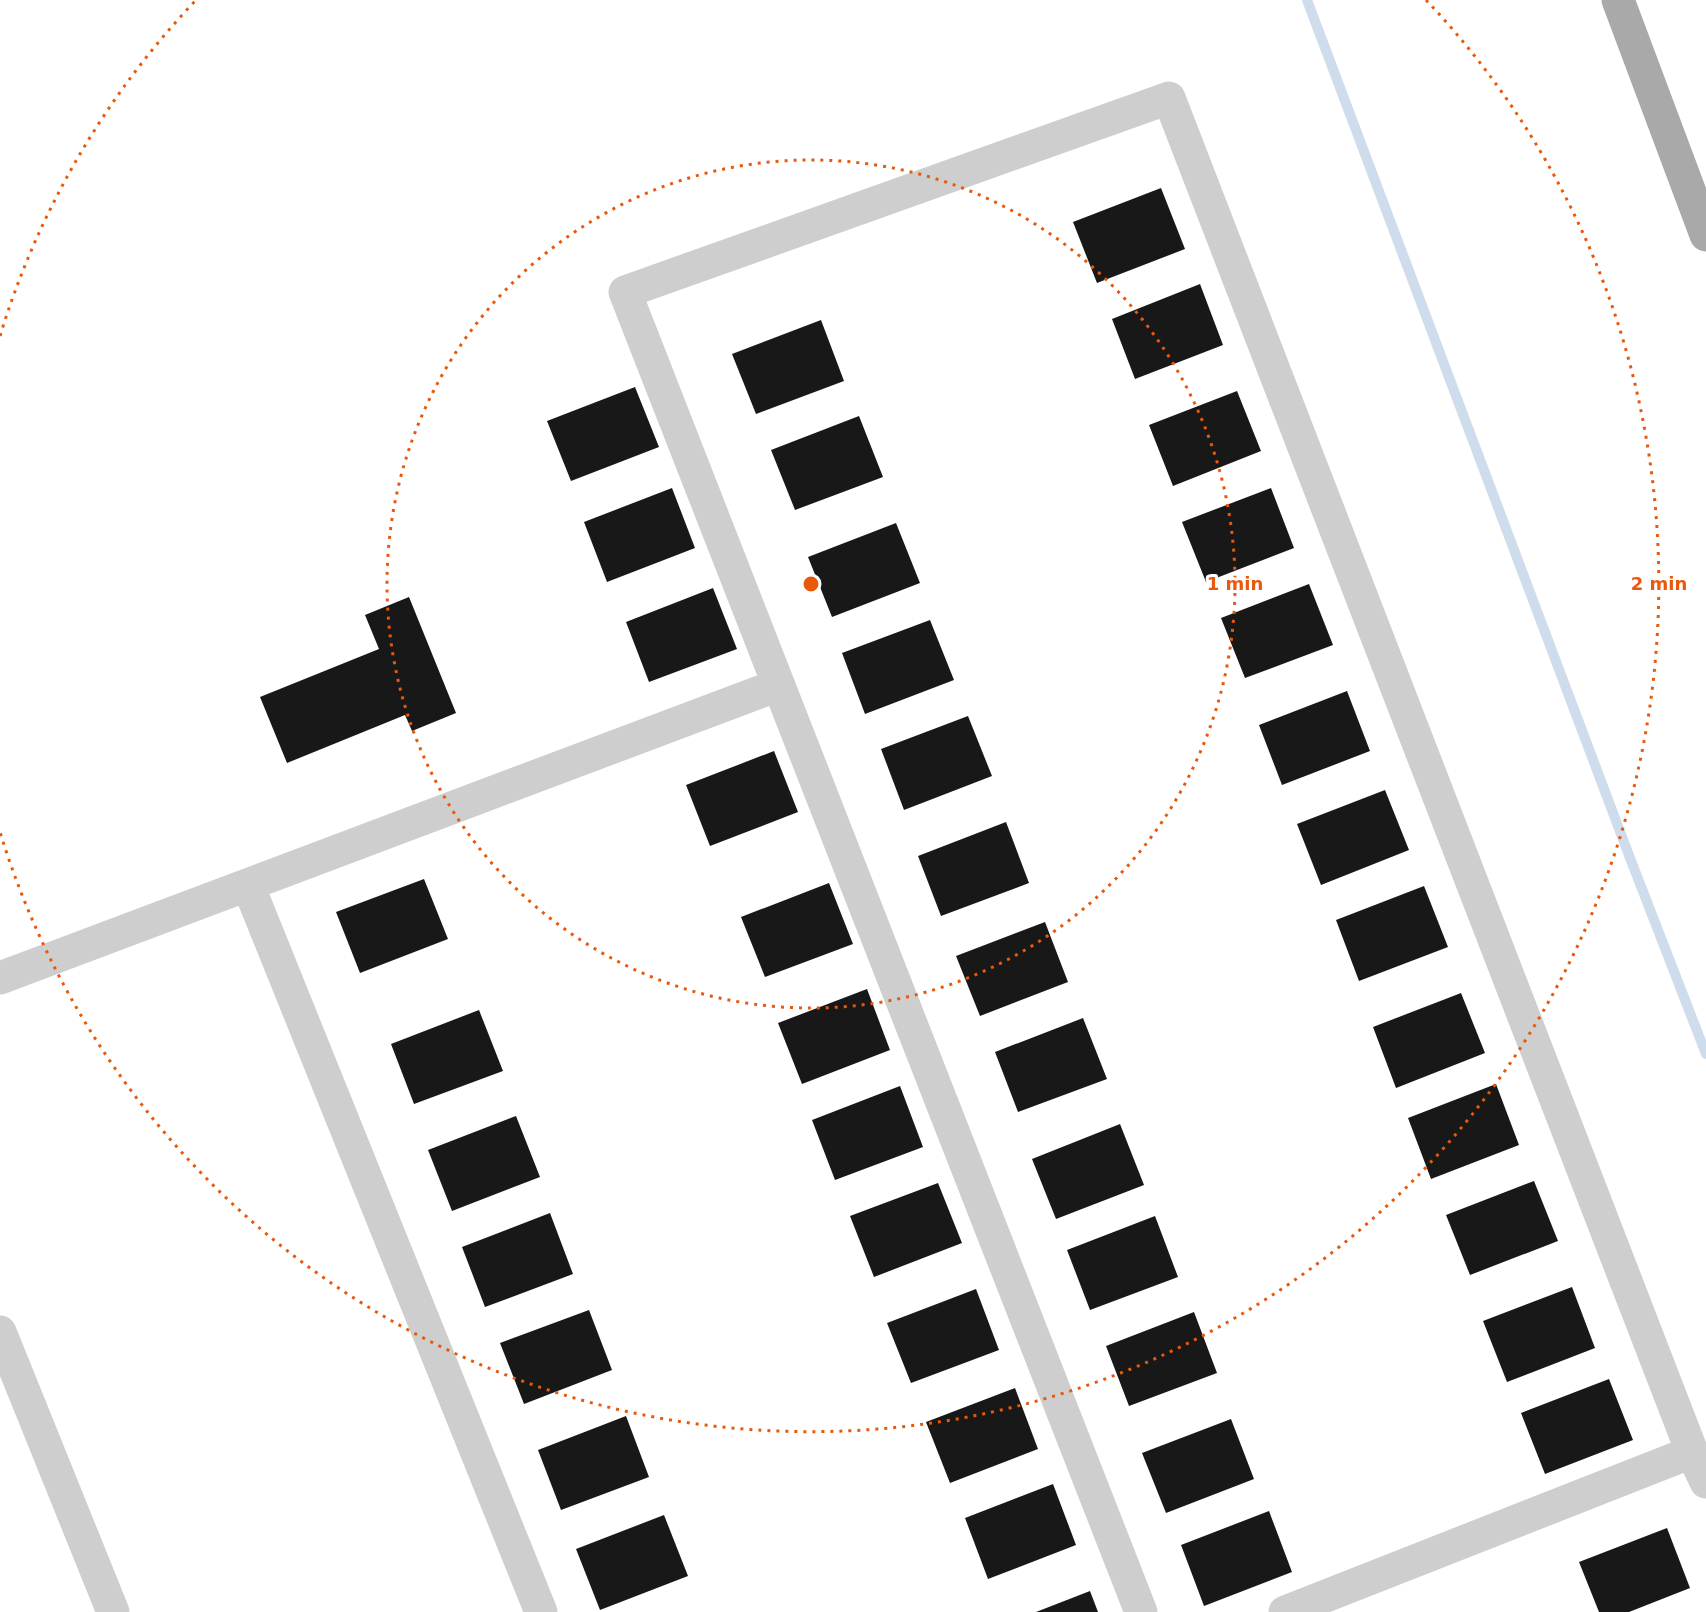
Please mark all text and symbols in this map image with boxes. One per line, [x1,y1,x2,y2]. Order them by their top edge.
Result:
text: 1 min [1207,573,1263,594]
text: 2 min [1631,573,1687,594]
centre of rings [801,574,821,594]

